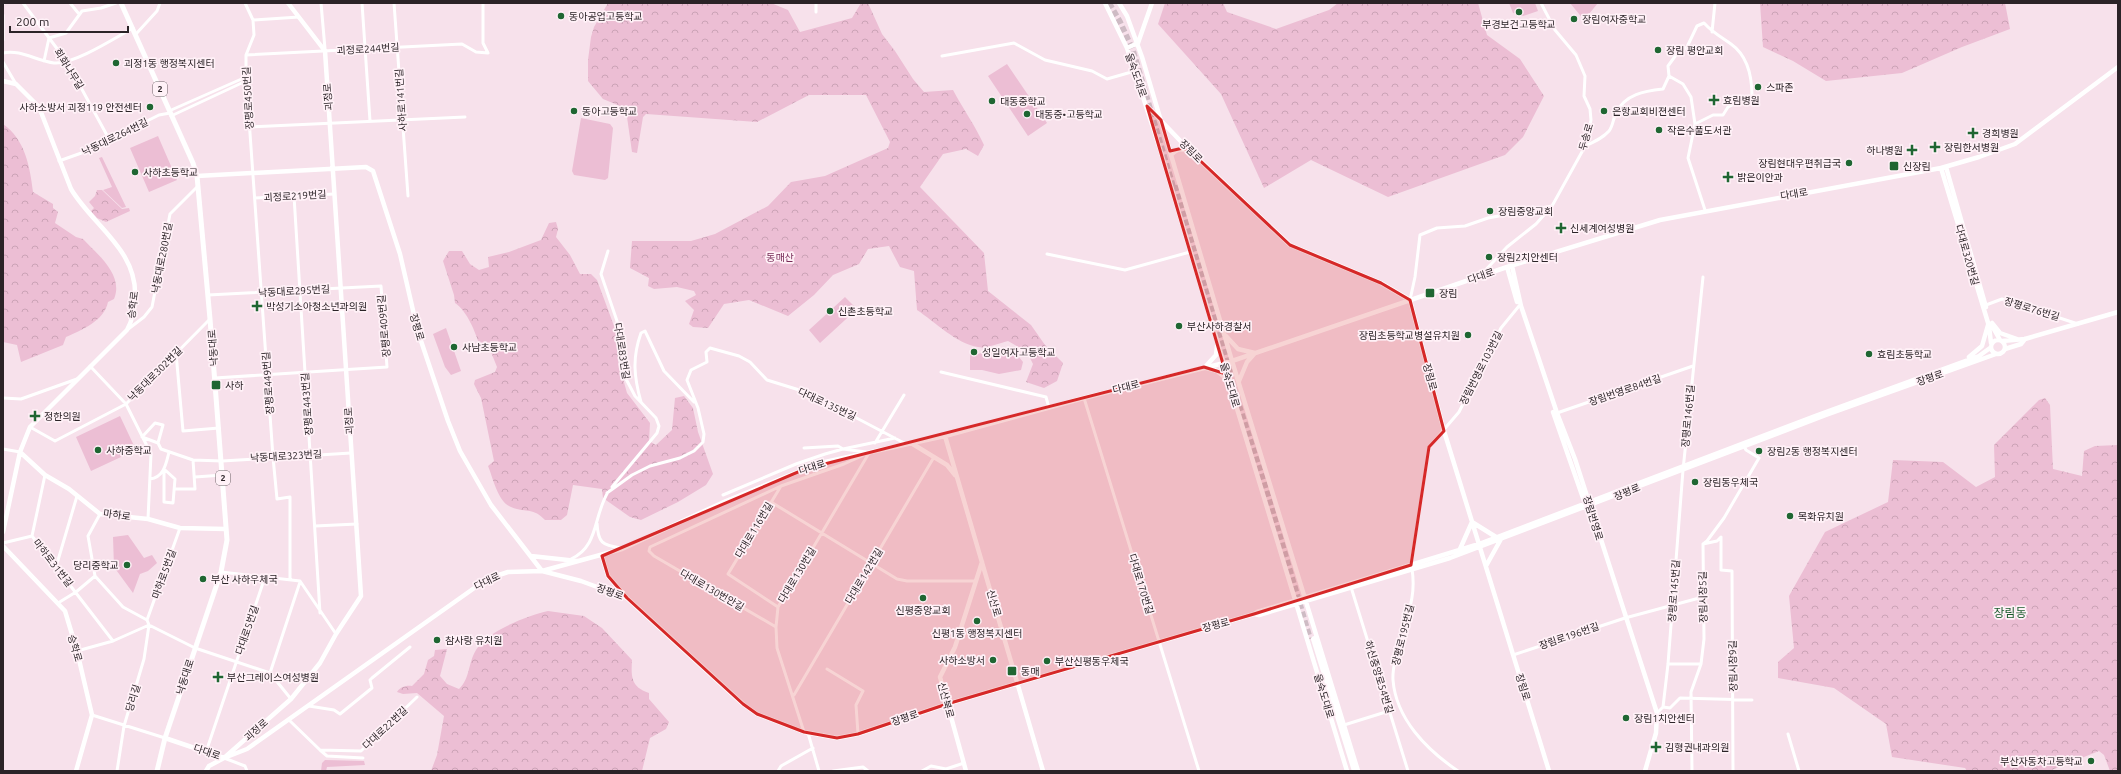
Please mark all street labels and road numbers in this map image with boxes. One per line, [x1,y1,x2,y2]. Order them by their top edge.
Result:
street label: 괴정로244번길 [336,42,400,56]
street label: 회화나무길 [52,47,86,91]
street label: 을숙도대로 [1123,51,1149,99]
street label: 장평로450번길 [241,66,255,130]
street label: 사하로141번길 [393,68,409,132]
road number: 2 [153,82,167,96]
street label: 괴정로 [322,83,334,111]
street label: 낙동대로264번길 [80,116,150,158]
street label: 두송로 [1577,122,1595,152]
street label: 장림로 [1177,137,1205,165]
street label: 다대로 [1779,186,1809,202]
street label: 괴정로219번길 [263,189,327,203]
street label: 낙동대로280번길 [150,222,174,294]
street label: 다대로320번길 [1953,223,1981,287]
street label: 다대로 [1466,266,1496,286]
street label: 낙동대로295번길 [258,284,330,298]
street label: 승학로 [126,291,140,319]
street label: 장평로409번길 [376,294,392,358]
street label: 장평로76번길 [2003,295,2061,323]
street label: 장평로 [408,312,426,342]
street label: 다대로83번길 [612,322,632,380]
street label: 낙동대로 [206,329,220,367]
street label: 장림번영로103번길 [1458,329,1504,407]
street label: 낙동대로302번길 [126,345,184,403]
street label: 장평로449번길 [260,351,276,415]
street label: 을숙도대로 [1218,361,1242,409]
street label: 장림로 [1421,362,1439,392]
street label: 장평로 [1915,368,1945,388]
street label: 장평로443번길 [299,372,315,436]
street label: 장림번영로84번길 [1587,372,1663,408]
street label: 다대로 [1111,378,1141,396]
street label: 장평로146번길 [1680,384,1696,448]
street label: 다대로135번길 [796,386,858,422]
street label: 괴정로 [343,407,355,435]
street label: 낙동대로323번길 [250,449,322,463]
street label: 다대로 [797,458,827,476]
road number: 2 [216,471,230,485]
street label: 장평로 [1612,482,1642,502]
street label: 장림번영로 [1581,494,1605,542]
street label: 다대로116번길 [733,500,775,560]
street label: 마하로 [103,508,131,522]
street label: 마하로31번길 [31,537,75,589]
street label: 다대로130번길 [776,545,818,605]
street label: 다대로142번길 [843,546,885,606]
street label: 마하로5번길 [150,548,178,600]
street label: 다대로170번길 [1127,552,1155,616]
street label: 장평로145번길 [1666,559,1682,623]
street label: 다대로130번안길 [678,567,746,613]
street label: 다대로 [472,570,502,592]
street label: 장림시장5길 [1697,571,1709,623]
street label: 장평로 [595,582,625,602]
street label: 신산로 [985,588,1003,618]
street label: 장평로195번길 [1390,603,1416,667]
street label: 다대로5번길 [233,604,261,656]
street label: 장평로 [1201,616,1231,634]
street label: 장림로196번길 [1537,621,1601,651]
street label: 승학로 [66,633,84,663]
street label: 하신중앙로54번길 [1363,639,1395,715]
street label: 장림시장9길 [1727,640,1739,692]
street label: 낙동대로 [174,658,196,696]
street label: 을숙도대로 [1312,672,1336,720]
street label: 장림로 [1514,672,1532,702]
street label: 신산북로 [936,681,956,719]
street label: 당리길 [124,683,142,713]
street label: 다대로22번길 [360,704,410,752]
street label: 장평로 [890,708,920,728]
street label: 괴정로 [242,717,270,743]
street label: 다대로 [192,742,222,762]

